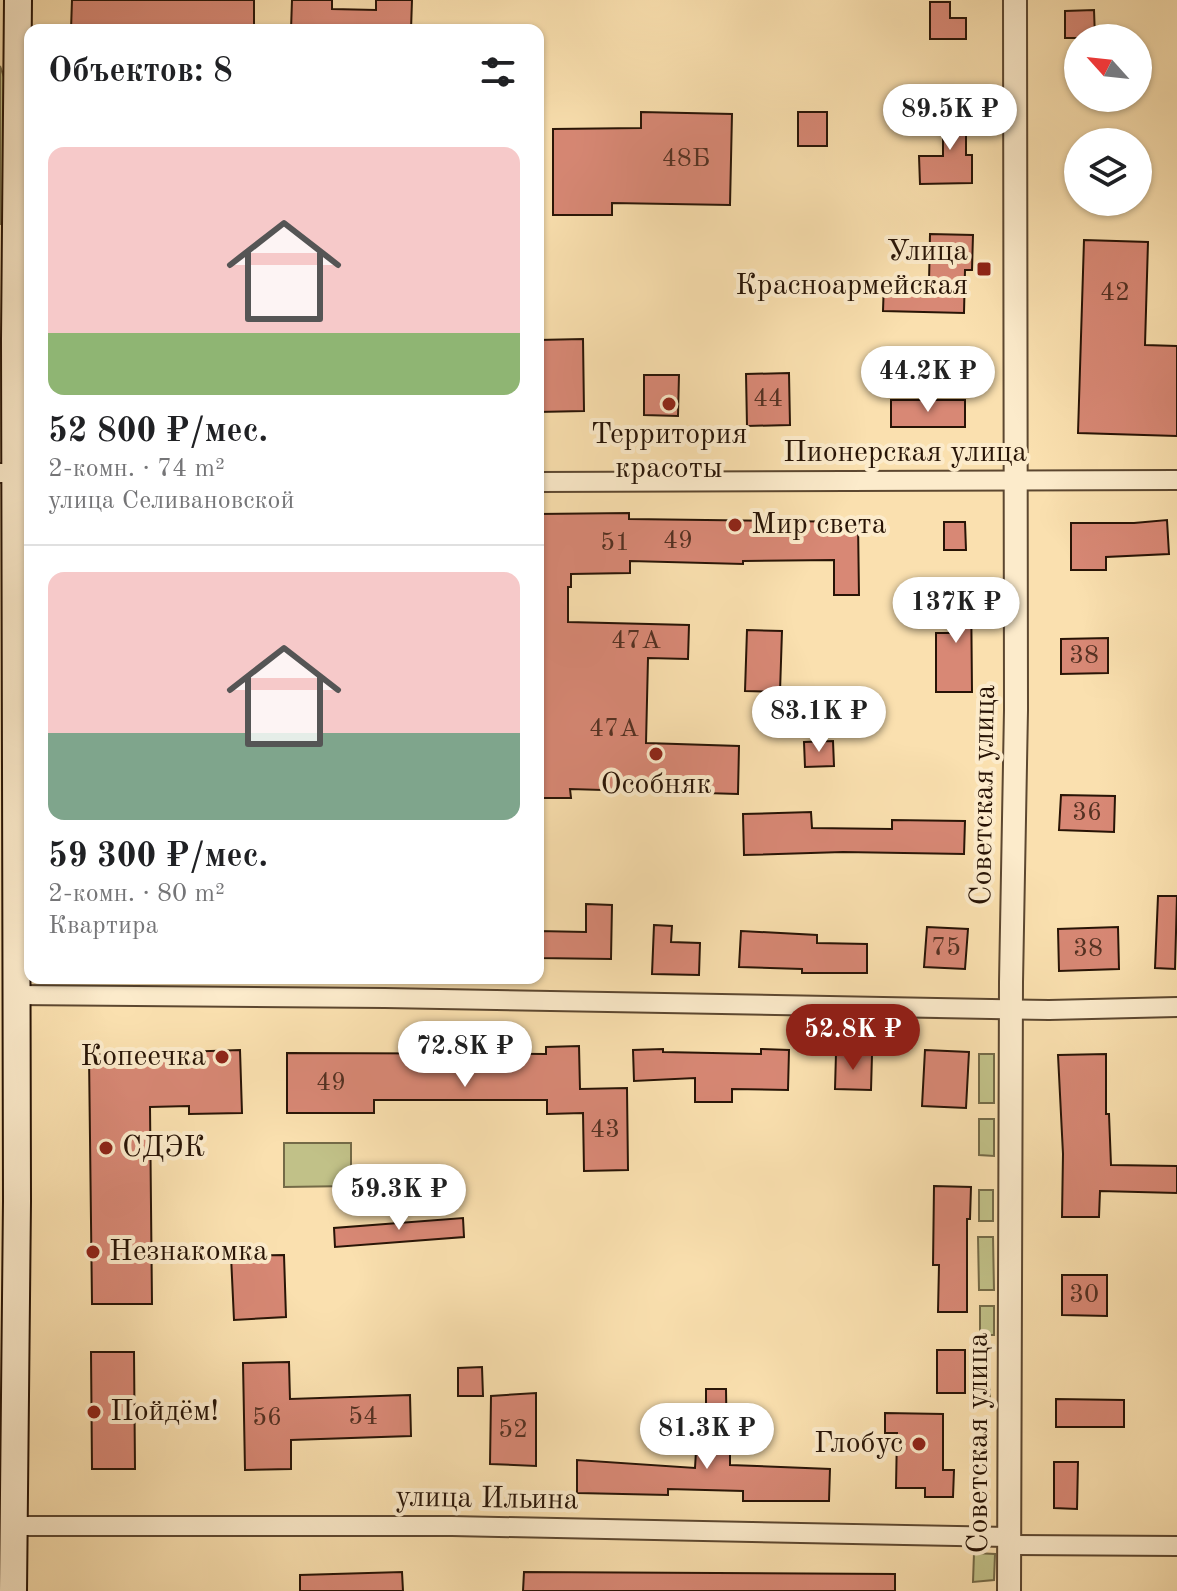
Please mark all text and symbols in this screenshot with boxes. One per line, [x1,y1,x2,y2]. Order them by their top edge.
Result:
north arrow [1064,24,1152,112]
map controls [1064,24,1152,216]
icon: filters [476,50,520,94]
text: Объектов: 8 [48,55,233,89]
pin: 89.5K ₽ [876,84,1024,152]
text: 89.5K ₽ [901,97,999,123]
button: layers [1064,128,1152,216]
house number: 48Б [662,146,710,172]
icon: home [212,199,356,343]
place label: Улица Красноармейская [735,237,968,301]
marker: Улица Красноармейская [975,260,993,278]
house number: 42 [1100,280,1130,306]
pin: 44.2K ₽ [854,346,1002,414]
text: 44.2K ₽ [879,359,977,385]
house number: 44 [753,386,783,412]
marker: Территория красоты [660,395,678,413]
text: 52 800 ₽/мес. [48,415,268,449]
place label: Территория красоты [591,420,747,484]
street label: Пионерская улица [783,438,1027,468]
text: 2-комн. · 74 m² [48,456,225,482]
text: улица Селивановской [48,488,294,514]
place label: Мир света [751,510,887,540]
marker: Мир света [726,516,744,534]
house number: 49 [663,528,693,554]
house number: 51 [600,530,630,556]
pin: 137K ₽ [891,577,1021,645]
text: 137K ₽ [911,590,1001,616]
icon: home [212,624,356,768]
house number: 47А [611,628,661,654]
house number: 38 [1069,643,1099,669]
street label: Советская улица [967,684,1001,906]
pin: 83.1K ₽ [745,686,893,754]
text: 83.1K ₽ [770,699,868,725]
house number: 47А [589,716,639,742]
marker: Особняк [647,745,665,763]
place label: Особняк [601,770,711,800]
house number: 36 [1072,800,1102,826]
text: 59 300 ₽/мес. [48,840,268,874]
text: 2-комн. · 80 m² [48,881,225,907]
text: Квартира [48,913,158,939]
house number: 75 [931,935,961,961]
house number: 38 [1073,936,1103,962]
pin: 52.8K ₽ [779,1004,927,1072]
text: 52.8K ₽ [804,1017,902,1043]
pin: 72.8K ₽ [391,1021,539,1089]
text: 72.8K ₽ [416,1034,514,1060]
place label: Копеечка [80,1042,206,1072]
marker: Копеечка [213,1048,231,1066]
house number: 49 [316,1070,346,1096]
house number: 43 [590,1117,620,1143]
place label: СДЭК [122,1133,205,1163]
marker: СДЭК [97,1139,115,1157]
pin: 59.3K ₽ [325,1164,473,1232]
text: 59.3K ₽ [350,1177,448,1203]
place label: Незнакомка [109,1237,268,1267]
marker: Незнакомка [84,1243,102,1261]
house number: 30 [1069,1282,1099,1308]
street label: Советская улица [964,1332,994,1554]
place label: Пойдём! [110,1397,219,1427]
marker: Пойдём! [85,1403,103,1421]
pin: 81.3K ₽ [633,1403,781,1471]
house number: 54 [348,1404,378,1430]
house number: 56 [252,1405,282,1431]
text: 81.3K ₽ [658,1416,756,1442]
house number: 52 [498,1417,528,1443]
place label: Глобус [814,1429,903,1459]
marker: Глобус [910,1435,928,1453]
street label: улица Ильина [395,1482,579,1516]

